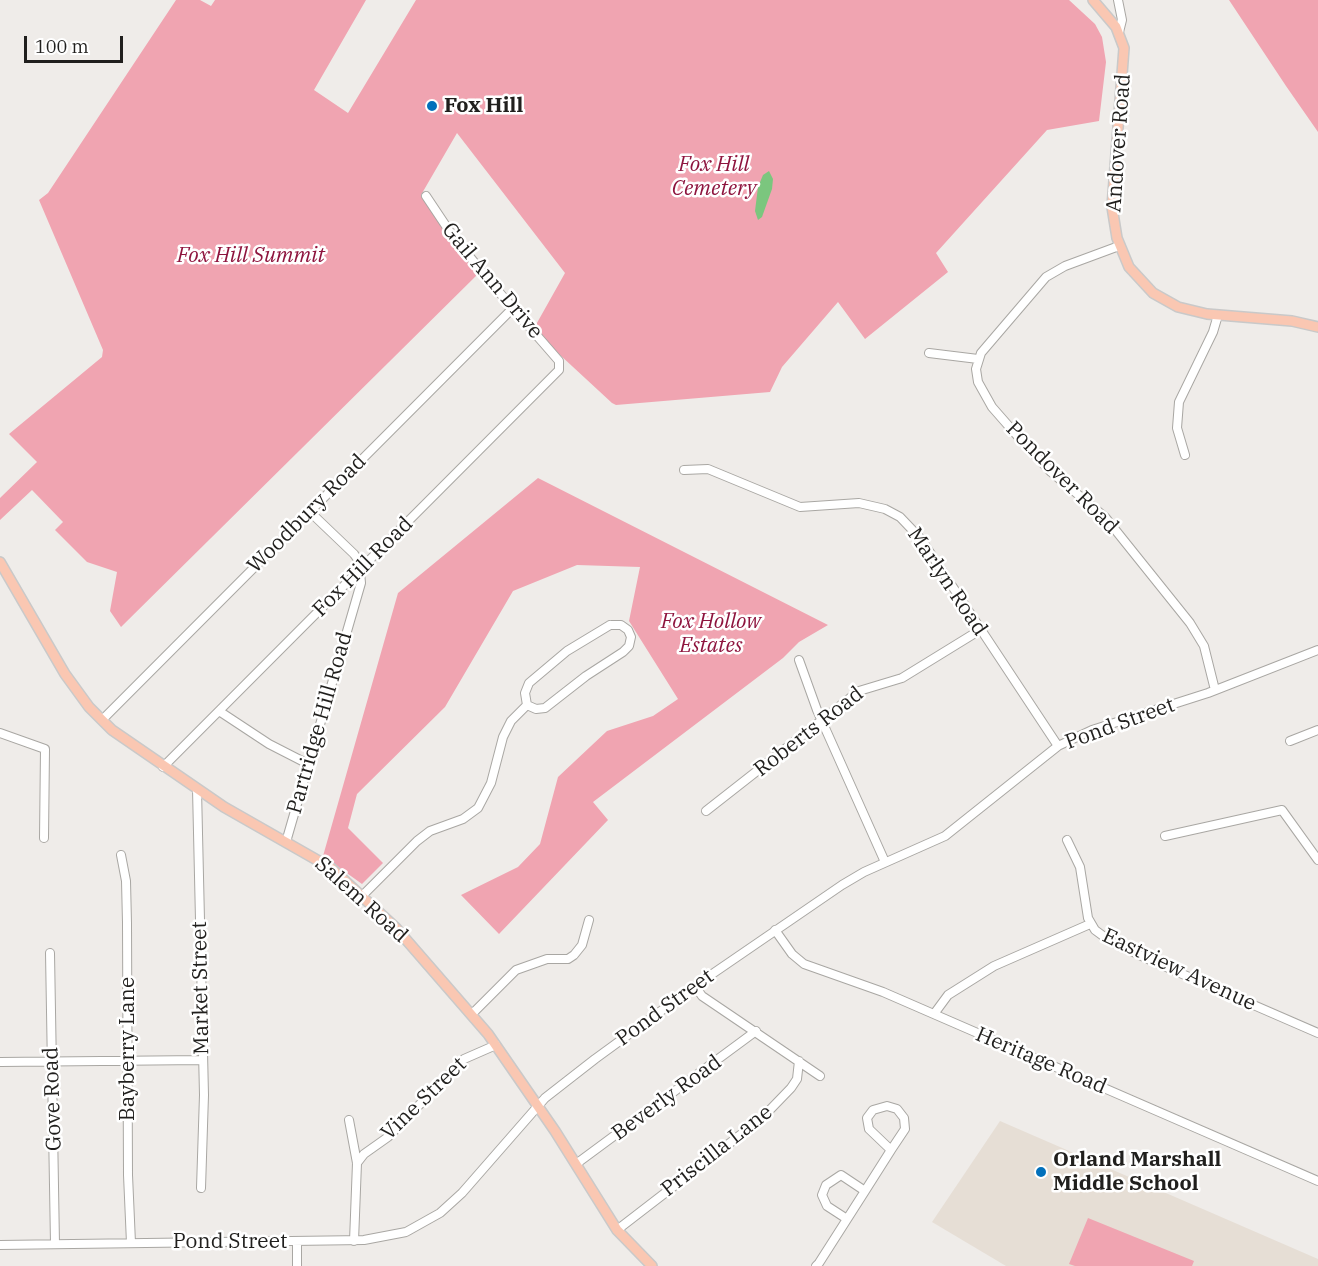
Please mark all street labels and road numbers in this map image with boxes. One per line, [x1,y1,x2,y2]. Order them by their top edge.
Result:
street label: Andover Road [1102,73,1136,213]
street label: Gail Ann Drive [436,218,548,344]
street label: Pondover Road [1000,416,1124,540]
street label: Woodbury Road [242,449,372,579]
street label: Fox Hill Road [308,512,418,622]
street label: Marlyn Road [902,523,992,641]
street label: Partridge Hill Road [282,629,358,817]
street label: Roberts Road [749,682,869,782]
street label: Pond Street [1062,693,1178,755]
street label: Salem Road [309,852,413,948]
street label: Market Street [187,921,215,1055]
street label: Eastview Avenue [1098,923,1260,1017]
street label: Pond Street [611,964,719,1052]
street label: Bayberry Lane [115,977,141,1121]
street label: Heritage Road [972,1022,1110,1100]
street label: Gove Road [39,1047,67,1151]
street label: Beverly Road [607,1050,727,1146]
street label: Vine Street [376,1052,472,1146]
street label: Priscilla Lane [656,1100,778,1202]
street label: Pond Street [173,1229,287,1255]

